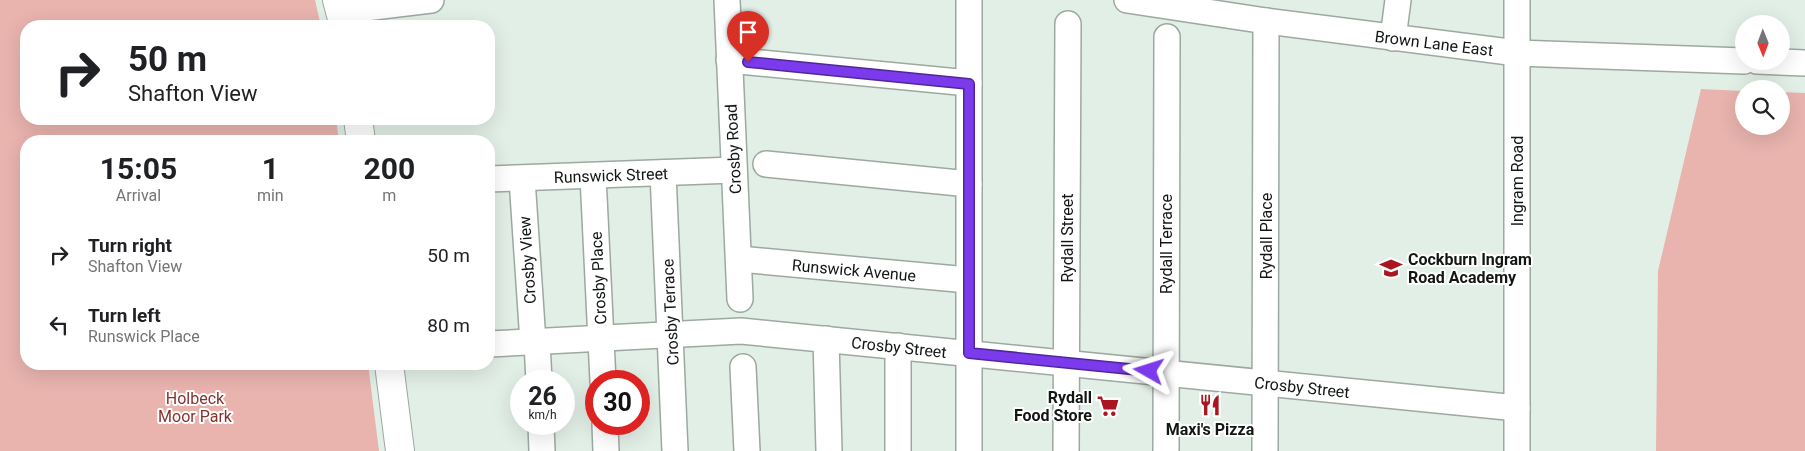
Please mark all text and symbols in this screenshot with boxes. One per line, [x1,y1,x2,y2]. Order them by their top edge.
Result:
pin [727,11,769,62]
north arrow [1735,15,1790,70]
map controls [1735,15,1790,135]
icon: arrive [734,18,762,46]
street label: Brown Lane East [1374,27,1494,60]
text: 50 m [128,39,207,80]
icon: right [45,40,110,105]
button: search [1735,80,1790,135]
text: Shafton View [128,81,258,106]
street label: Crosby Road [722,103,745,195]
street label: Ingram Road [1508,136,1527,226]
text: 15:05 [100,151,177,186]
text: 1 [262,151,279,186]
text: 200 [364,151,415,186]
street label: Runswick Street [554,164,668,187]
text: Arrival [116,186,161,205]
text: min [257,186,284,205]
text: m [382,186,396,205]
street label: Rydall Street [1058,193,1077,283]
street label: Rydall Place [1257,193,1276,279]
street label: Rydall Terrace [1157,194,1176,294]
street label: Crosby View [515,215,540,305]
street label: Crosby Place [587,231,610,325]
text: Turn right [88,234,172,257]
icon: right [45,241,73,269]
text: 50 m [427,244,470,267]
place label: Cockburn Ingram Road Academy [1408,250,1532,287]
school or university icon: Cockburn Ingram Road Academy [1378,255,1404,281]
street label: Runswick Avenue [791,256,917,285]
text: Shafton View [88,257,182,276]
street label: Crosby Terrace [658,258,683,366]
text: Turn left [88,304,161,327]
icon: left [45,311,73,339]
text: 80 m [427,314,470,337]
text: Runswick Place [88,327,200,346]
street label: Crosby Street [850,333,948,362]
position arrow [1122,344,1174,396]
speed limit sign: 30 [585,370,650,435]
street label: Crosby Street [1253,373,1351,402]
text: 26 [528,382,557,411]
place label: Rydall Food Store [1014,388,1092,425]
park label: Holbeck Moor Park [158,389,233,426]
restaurant icon: Maxi's Pizza [1197,392,1223,418]
supermarket icon: Rydall Food Store [1095,393,1121,419]
text: km/h [528,408,557,422]
place label: Maxi's Pizza [1166,420,1255,439]

